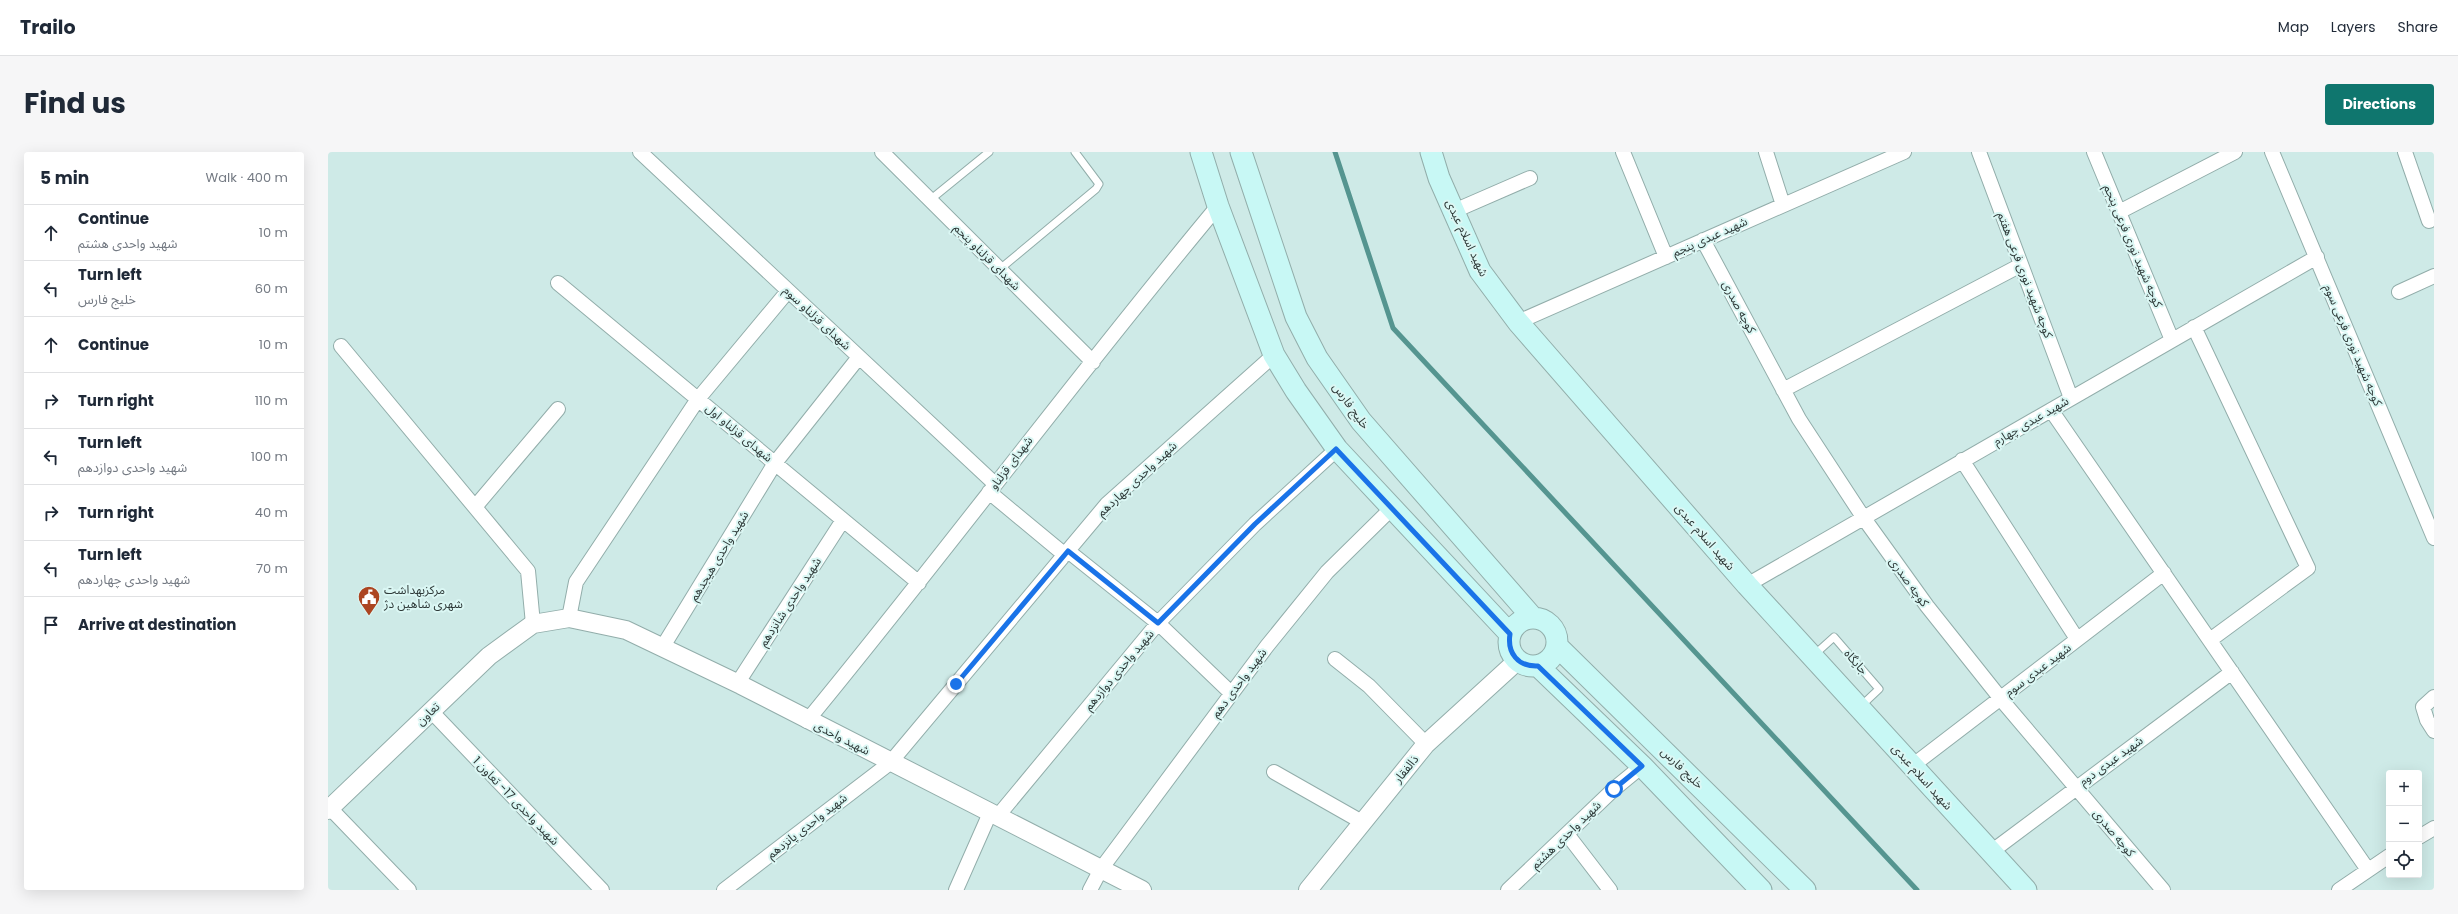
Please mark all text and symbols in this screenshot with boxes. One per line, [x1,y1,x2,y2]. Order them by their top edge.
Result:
text: Trailo [20,14,76,41]
text: Map [2278,17,2309,37]
text: Layers [2331,17,2375,37]
text: Share [2397,17,2438,37]
text: Find us [24,84,126,123]
button: Directions [2325,84,2434,125]
text: 5 min [40,166,89,190]
text: Walk · 400 m [206,168,288,187]
street label: کوچه شهید نوری فرعی پنجم [2099,182,2167,311]
street label: شهید اسلام عبدی [1441,196,1493,280]
text: Continue [78,208,149,229]
street label: کوچه شهید نوری فرعی هفتم [1993,209,2058,342]
street label: شهید عبدی پنجم [1670,212,1750,262]
street label: شهدای قزلناو پنجم [949,219,1025,295]
icon: ahead [40,222,62,244]
text: 10 m [259,223,288,242]
text: شهید واحدی هشتم [78,234,178,253]
text: Turn left [78,264,142,285]
street label: کوچه صدری [1718,277,1761,337]
icon: left [40,278,62,300]
text: 60 m [255,279,288,298]
street label: کوچه شهید نوری فرعی سوم [2319,281,2387,410]
street label: شهدای قزلناو سوم [779,282,855,354]
text: خلیج فارس [78,290,136,309]
icon: ahead [40,334,62,356]
text: Continue [78,334,149,355]
text: 10 m [259,335,288,354]
street label: خلیج فارس [1328,379,1374,433]
icon: right [40,390,62,412]
text: Turn right [78,390,154,411]
text: 110 m [255,391,288,410]
street label: شهید عبدی چهارم [1990,392,2072,450]
street label: شهدای قزلناو اول [702,400,776,466]
text: Turn left [78,432,142,453]
street label: شهدای قزلناو [985,432,1036,493]
street label: شهید واحدی چهاردهم [1093,437,1181,521]
icon: left [40,446,62,468]
text: 100 m [251,447,288,466]
text: شهید واحدی دوازدهم [78,458,187,477]
street label: شهید اسلام عبدی [1671,500,1739,574]
icon: right [40,502,62,524]
text: Turn right [78,502,154,523]
text: 40 m [255,503,288,522]
street label: شهید واحدی هیجدهم [685,507,753,605]
text: Turn left [78,544,142,565]
street label: کوچه صدری [1886,553,1934,611]
street label: شهید واحدی شانزدهم [754,554,826,650]
icon: left [40,558,62,580]
text: 70 m [256,559,288,578]
text: شهید واحدی چهاردهم [78,570,190,589]
place label: مرکزبهداشت شهری شاهین دژ [383,581,463,612]
public building icon: مرکزبهداشت شهری شاهین دژ [356,584,382,617]
icon: arrive [40,614,62,636]
text: Arrive at destination [78,614,236,635]
street label: شهید واحدی دوازدهم [1080,626,1158,714]
street label: شهید عبدی سوم [2001,639,2075,701]
street label: شهید واحدی دهم [1207,644,1271,722]
street label: جایگاه [1841,645,1872,678]
route end [947,675,965,693]
street label: تعاون [412,698,444,729]
street label: شهید واحدی [811,716,873,759]
street label: شهید عبدی دوم [2075,732,2147,790]
street label: شهید اسلام عبدی [1887,740,1957,814]
street label: خلیج فارس [1656,743,1708,793]
street label: ذالفقار [1388,751,1422,787]
street label: شهید واحدی 17- تعاون 1 [469,752,563,849]
map controls [2386,770,2422,878]
button: + [2386,770,2422,806]
route start [1605,780,1623,798]
street label: شهید واحدی پانزدهم [763,789,851,863]
street label: شهید واحدی هشتم [1527,797,1605,873]
street label: کوچه صدری [2089,805,2140,861]
button: − [2386,806,2422,842]
button: locate [2386,842,2422,878]

